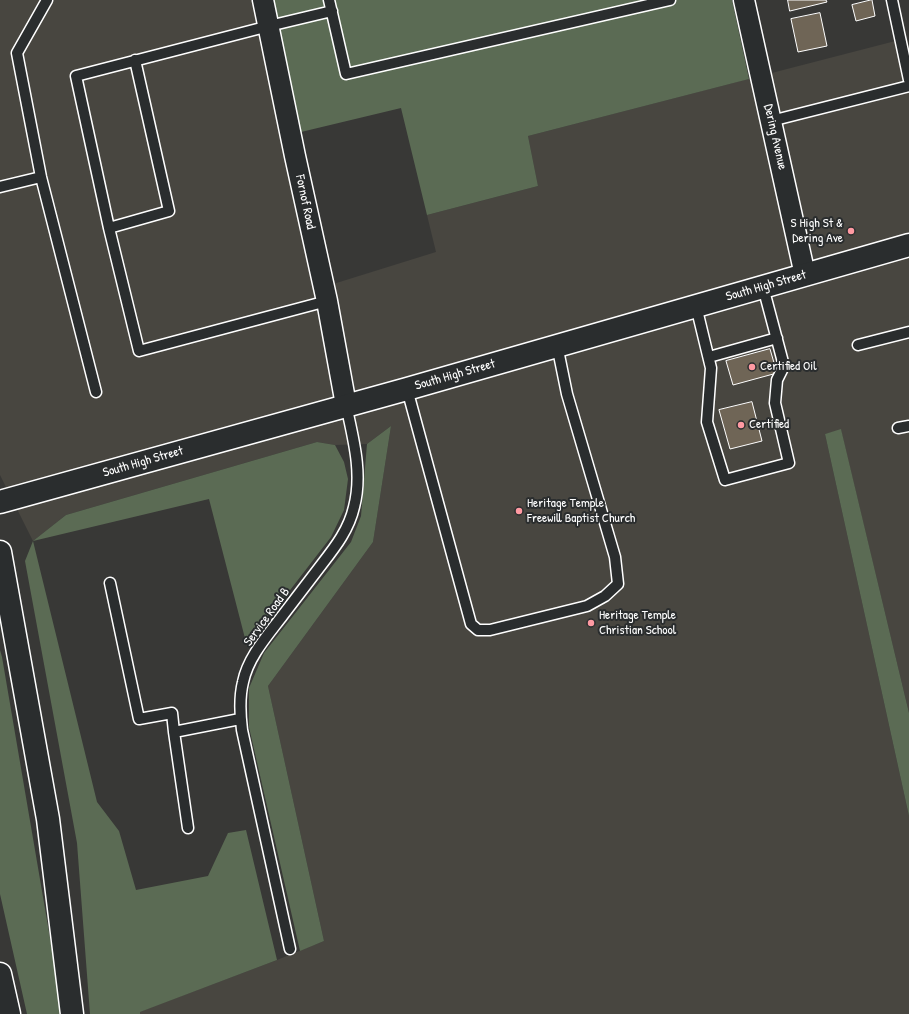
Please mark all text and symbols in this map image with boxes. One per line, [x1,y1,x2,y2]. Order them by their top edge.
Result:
street label: Dering Avenue [760,103,790,171]
street label: Fornof Road [292,173,318,231]
place label: S High St & Dering Ave [790,216,843,247]
marker: S High St & Dering Ave [846,226,856,236]
street label: South High Street [724,267,808,305]
street label: South High Street [413,356,497,394]
place label: Certified Oil [760,359,817,375]
marker: Certified Oil [747,362,757,372]
place label: Certified [749,417,789,433]
marker: Certified [736,420,746,430]
street label: South High Street [101,443,185,481]
place label: Heritage Temple Freewill Baptist Church [527,496,635,527]
marker: Heritage Temple Freewill Baptist Church [514,506,524,516]
street label: Service Road B [241,585,293,649]
place label: Heritage Temple Christian School [599,608,676,639]
marker: Heritage Temple Christian School [586,618,596,628]

